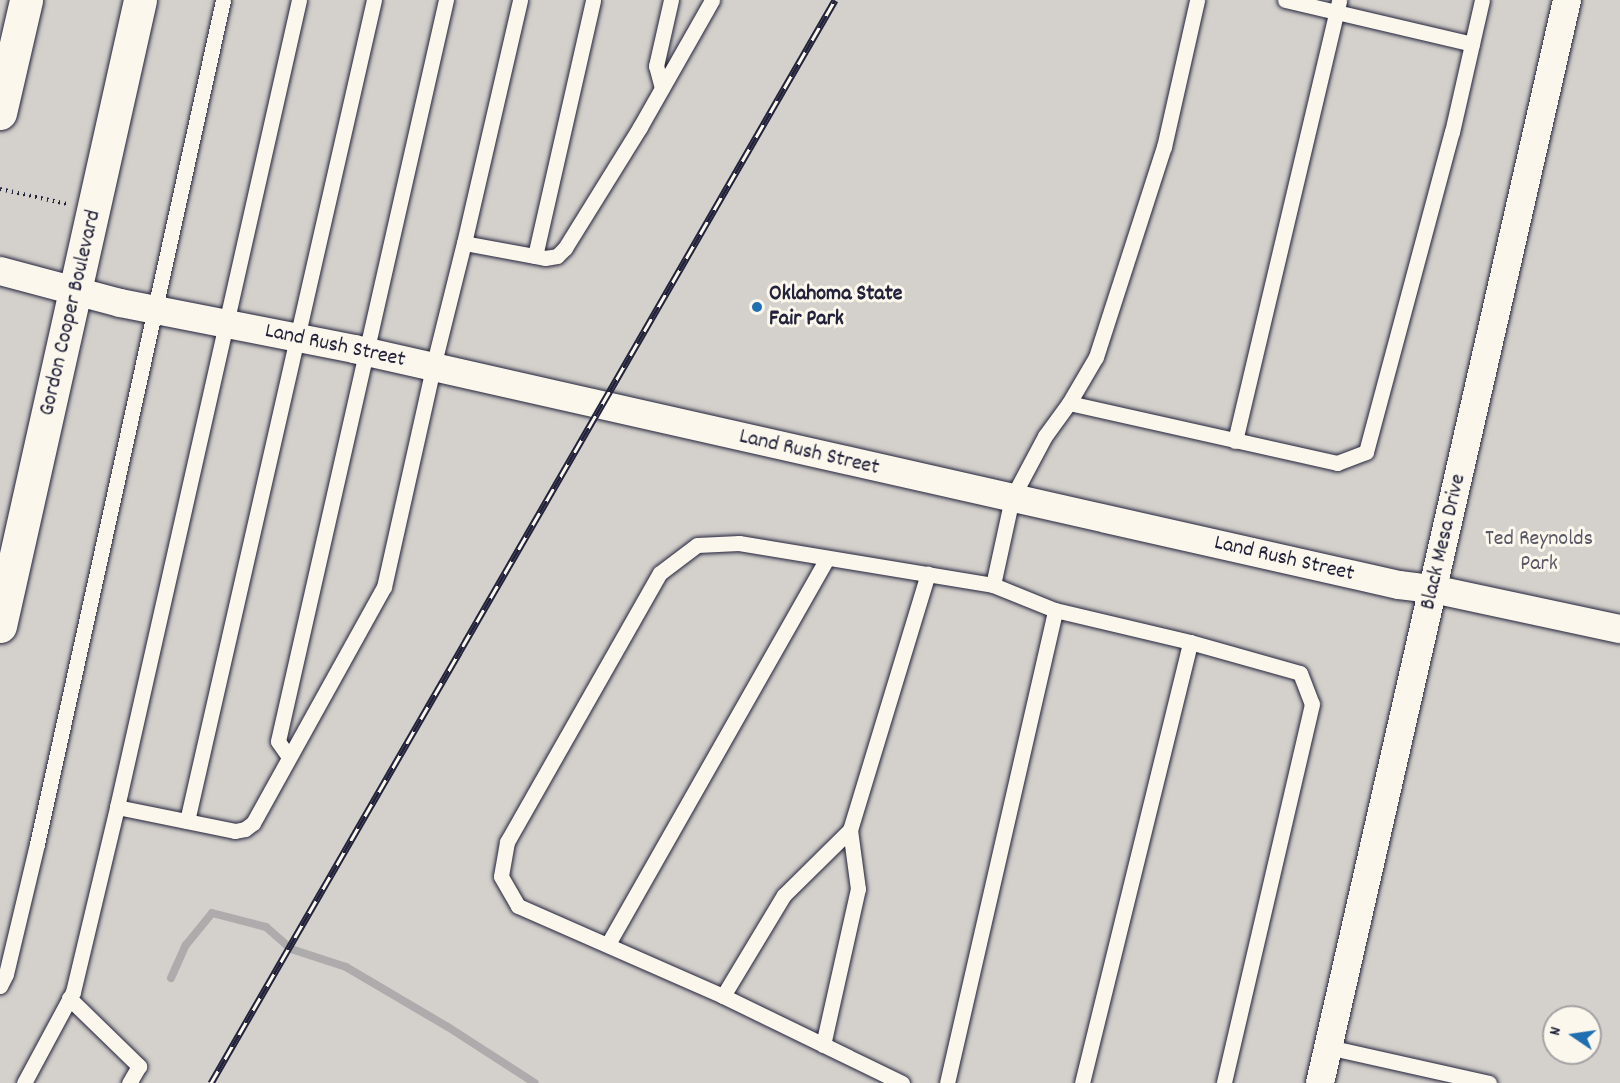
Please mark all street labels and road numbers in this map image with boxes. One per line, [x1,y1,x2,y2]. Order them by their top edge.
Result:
street label: Gordon Cooper Boulevard [34,208,108,418]
street label: Land Rush Street [262,318,408,374]
street label: Land Rush Street [736,424,882,482]
street label: Black Mesa Drive [1416,472,1472,612]
street label: Land Rush Street [1211,530,1357,588]

